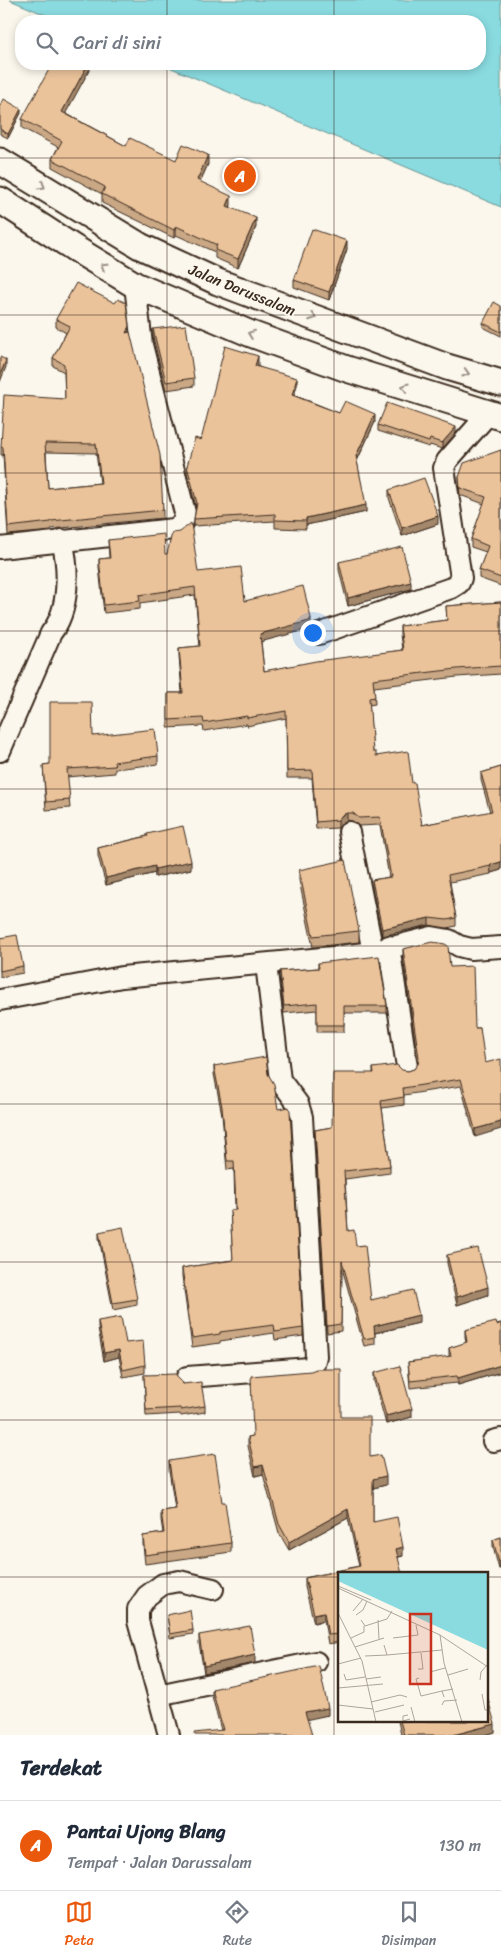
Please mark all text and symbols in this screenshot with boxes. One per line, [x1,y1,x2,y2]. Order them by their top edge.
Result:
search box [15,15,486,70]
text: Cari di sini [73,26,161,59]
icon: search [33,29,61,57]
pin: A [224,157,256,195]
one-way arrow [36,180,45,190]
street label: Jalan Darussalam [183,256,300,324]
one-way arrow [100,262,109,272]
one-way arrow [308,311,317,321]
one-way arrow [247,330,256,340]
one-way arrow [461,367,470,377]
one-way arrow [401,382,409,392]
your location [300,620,326,646]
inset map [338,1572,488,1722]
text: Terdekat [20,1749,102,1787]
text: Pantai Ujong Blang [67,1815,226,1848]
text: A [31,1831,41,1860]
text: 130 m [439,1831,481,1860]
text: Tempat · Jalan Darussalam [67,1848,252,1877]
tab: Peta [65,1898,93,1953]
tab: Rute [223,1898,252,1953]
tab: Disimpan [381,1898,436,1953]

